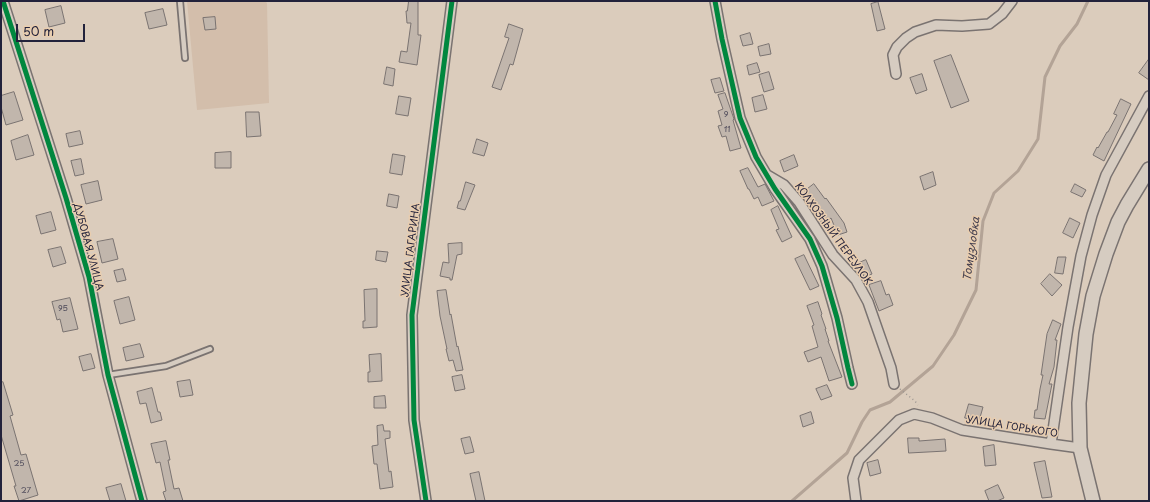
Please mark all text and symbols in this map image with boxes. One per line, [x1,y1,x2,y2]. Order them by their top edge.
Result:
scale bar [18,16,87,42]
text: 50 m [23,22,54,40]
house number: 9 [724,110,728,120]
house number: 11 [724,125,730,135]
street label: КОЛХОЗНЫЙ ПЕРЕУЛОК [792,181,874,287]
street label: ДУБОВАЯ УЛИЦА [71,202,105,292]
street label: УЛИЦА ГАГАРИНА [399,202,423,298]
water label: Томузловка [961,216,983,282]
house number: 95 [58,304,68,314]
street label: УЛИЦА ГОРЬКОГО [965,414,1059,440]
house number: 25 [14,459,24,469]
house number: 27 [21,486,31,496]

